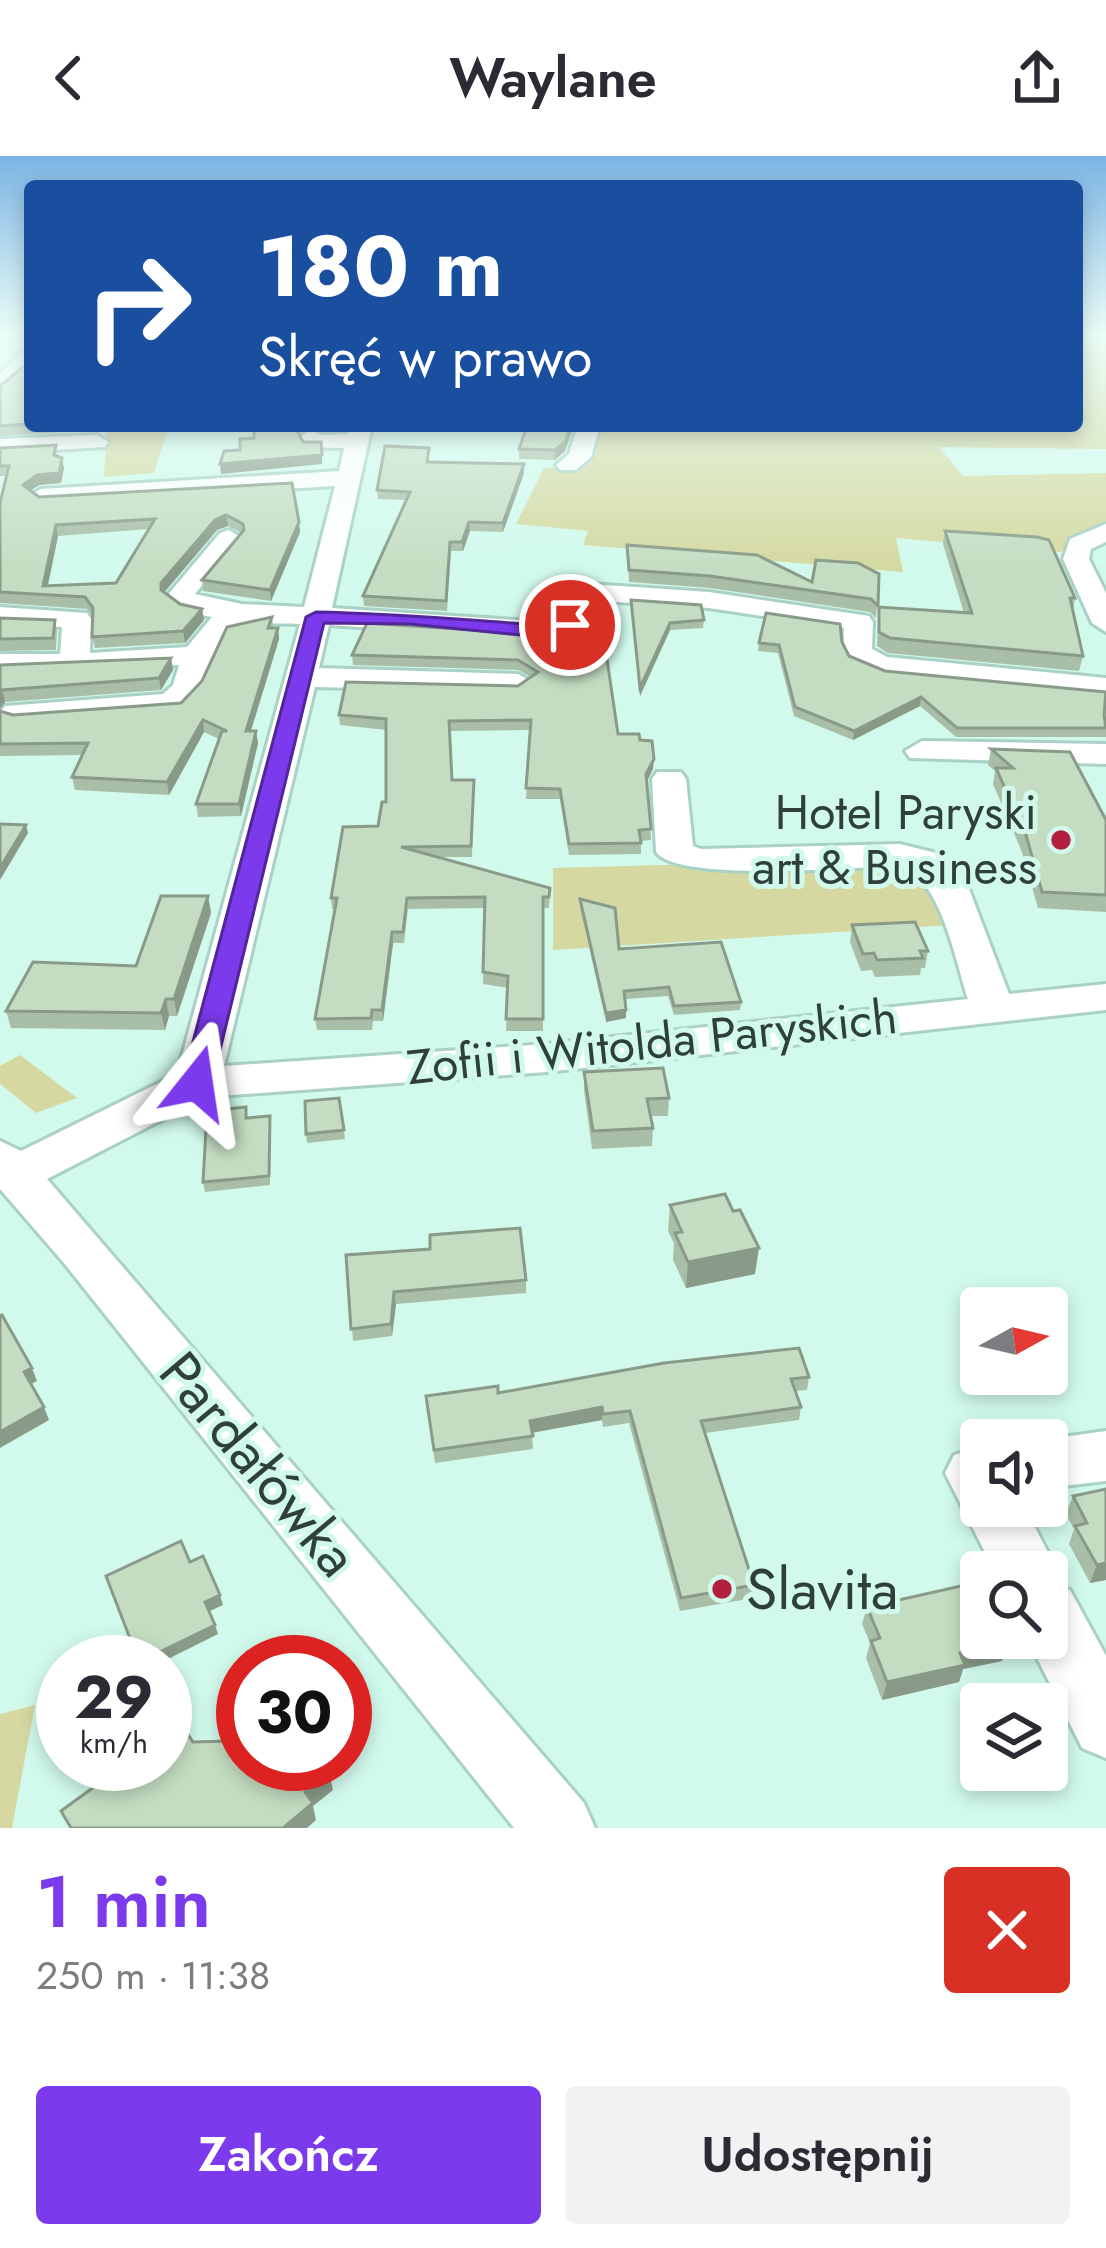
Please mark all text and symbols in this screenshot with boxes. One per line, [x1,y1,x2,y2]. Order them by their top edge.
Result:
text: Waylane [449,39,657,117]
icon: back [36,45,102,111]
icon: share [1004,45,1070,111]
text: 180 m [258,206,503,328]
icon: right [60,228,216,384]
text: Skręć w prawo [258,318,592,396]
pin [519,574,621,676]
icon: arrive [537,592,603,658]
place label: Hotel Paryski art & Business [752,778,1037,902]
marker: Hotel Paryski art & Business [1048,827,1074,853]
street label: Zofii i Witolda Paryskich [403,982,901,1102]
position arrow [134,1020,260,1146]
north arrow [960,1287,1068,1395]
map controls [960,1287,1068,1791]
street label: Pardałówka [140,1334,378,1594]
button: sound [960,1419,1068,1527]
place label: Slavita [746,1548,898,1630]
button: search [960,1551,1068,1659]
marker: Slavita [709,1576,735,1602]
speed limit sign: 30 [216,1635,372,1791]
text: 29 [74,1654,154,1741]
button: layers [960,1683,1068,1791]
text: km/h [80,1721,148,1764]
text: 1 min [36,1850,211,1954]
button: close [944,1867,1070,1993]
text: 250 m · 11:38 [36,1947,270,2004]
button: Zakończ [36,2086,541,2224]
button: Udostępnij [565,2086,1070,2224]

